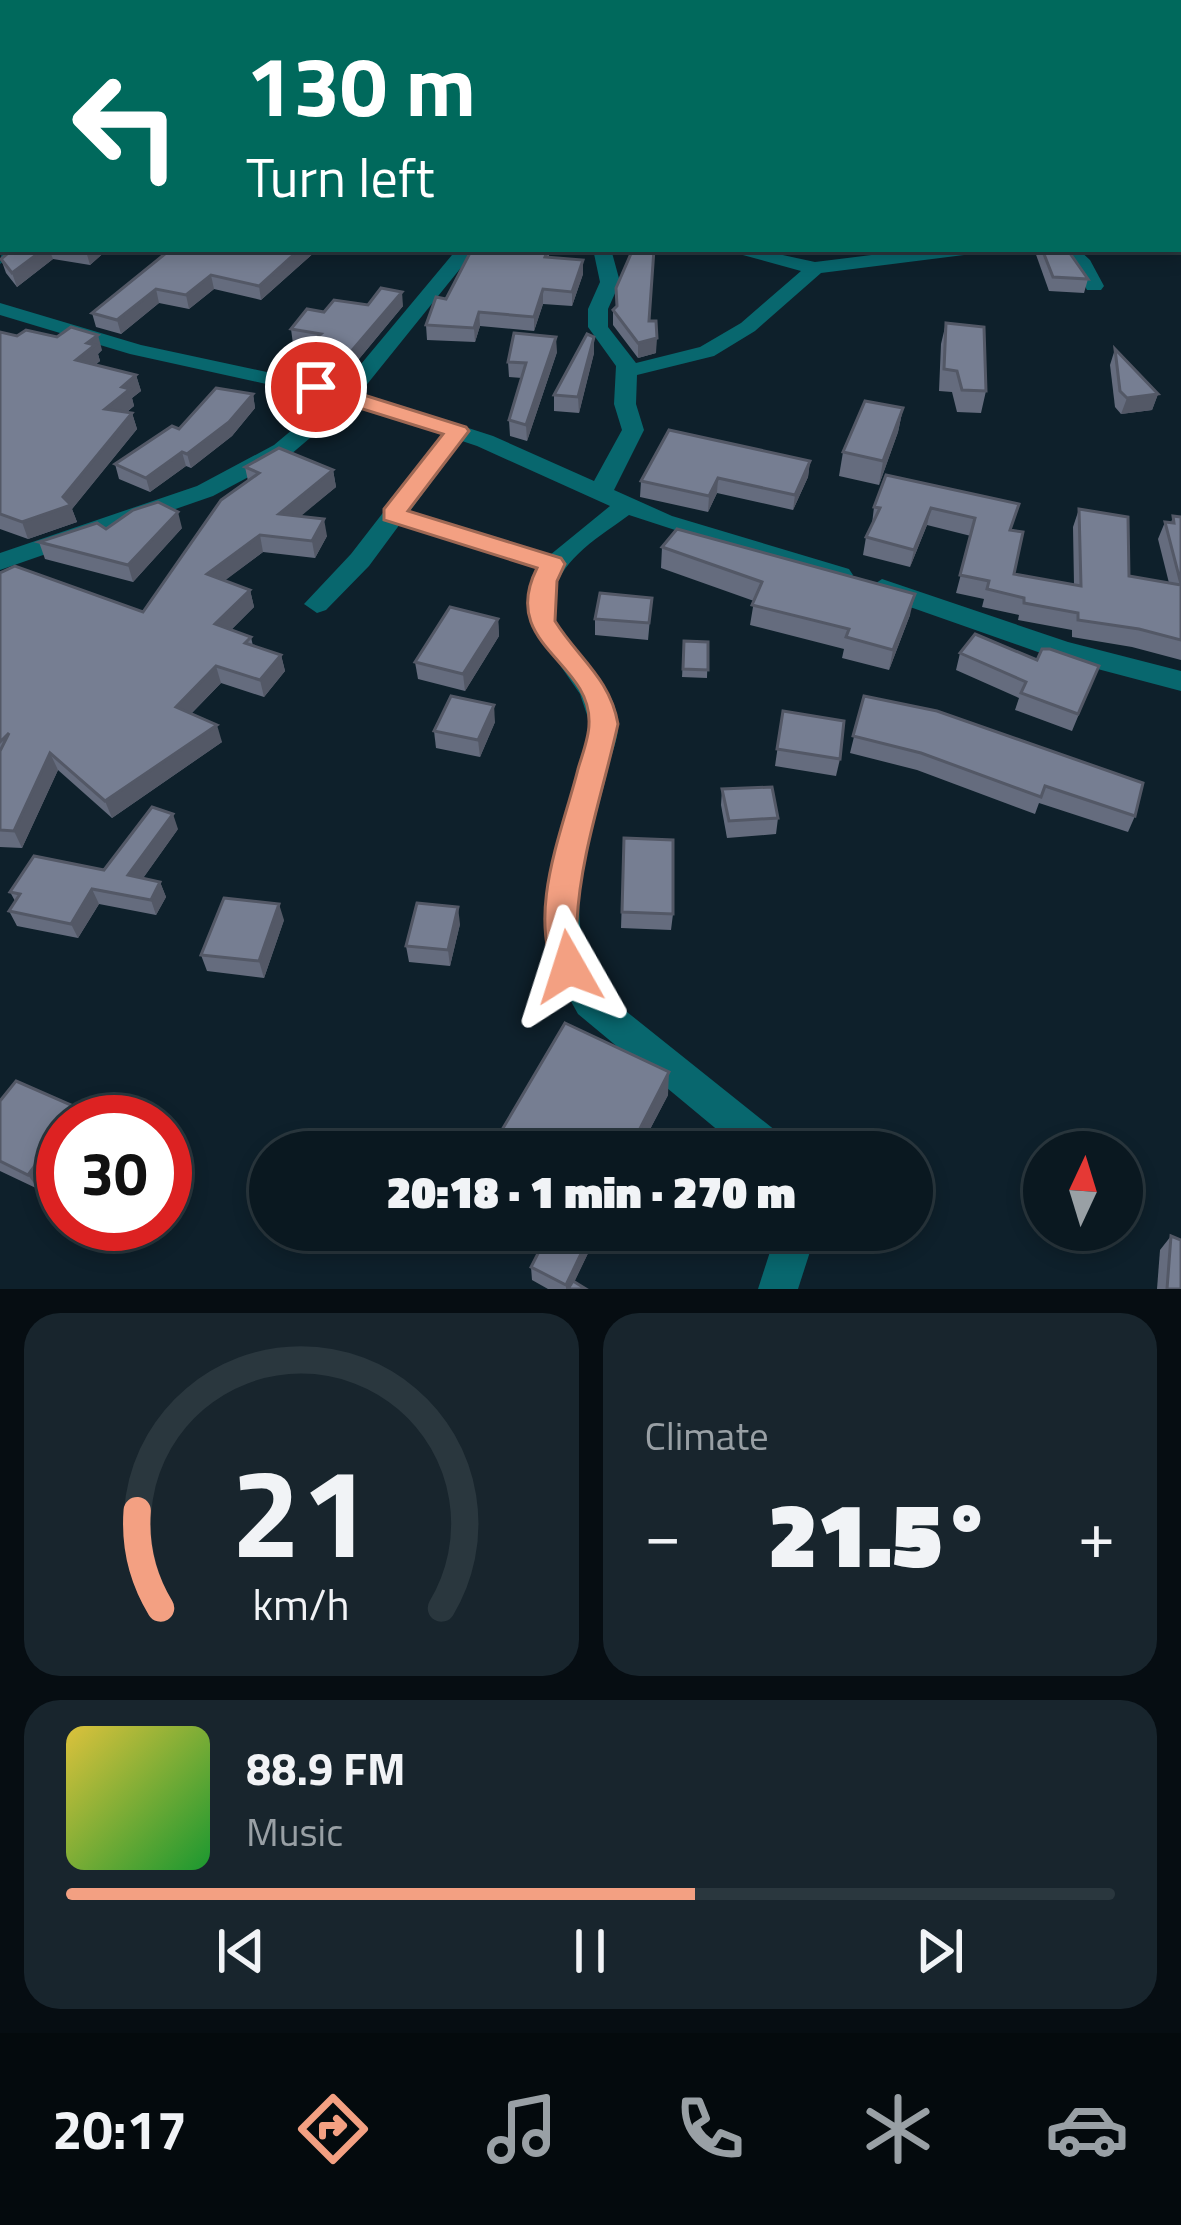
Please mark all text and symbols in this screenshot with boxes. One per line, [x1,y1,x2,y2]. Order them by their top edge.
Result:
text: 130 m [246,21,476,149]
icon: left [48,48,204,204]
text: Turn left [246,136,435,218]
pin [265,336,367,438]
icon: arrive [283,354,349,420]
position arrow [506,904,632,1030]
speed limit sign: 30 [36,1095,192,1251]
north arrow [1023,1131,1143,1251]
map controls [1023,1131,1143,1251]
text: 20:18 · 1 min · 270 m [387,1157,795,1225]
text: Climate [645,1406,769,1465]
text: 21 [231,1416,371,1605]
text: 21.5° [768,1465,991,1602]
text: − [645,1483,681,1584]
text: + [1078,1483,1115,1584]
text: km/h [253,1570,350,1636]
text: 88.9 FM [246,1734,406,1802]
text: Music [246,1802,343,1861]
icon: previous [208,1918,274,1984]
icon: pause [557,1918,623,1984]
icon: next [907,1918,973,1984]
icon: directions [291,2087,375,2171]
icon: music [480,2087,564,2171]
icon: phone [668,2087,752,2171]
icon: climate [856,2087,940,2171]
icon: car [1045,2087,1129,2171]
text: 20:17 [52,2088,187,2170]

